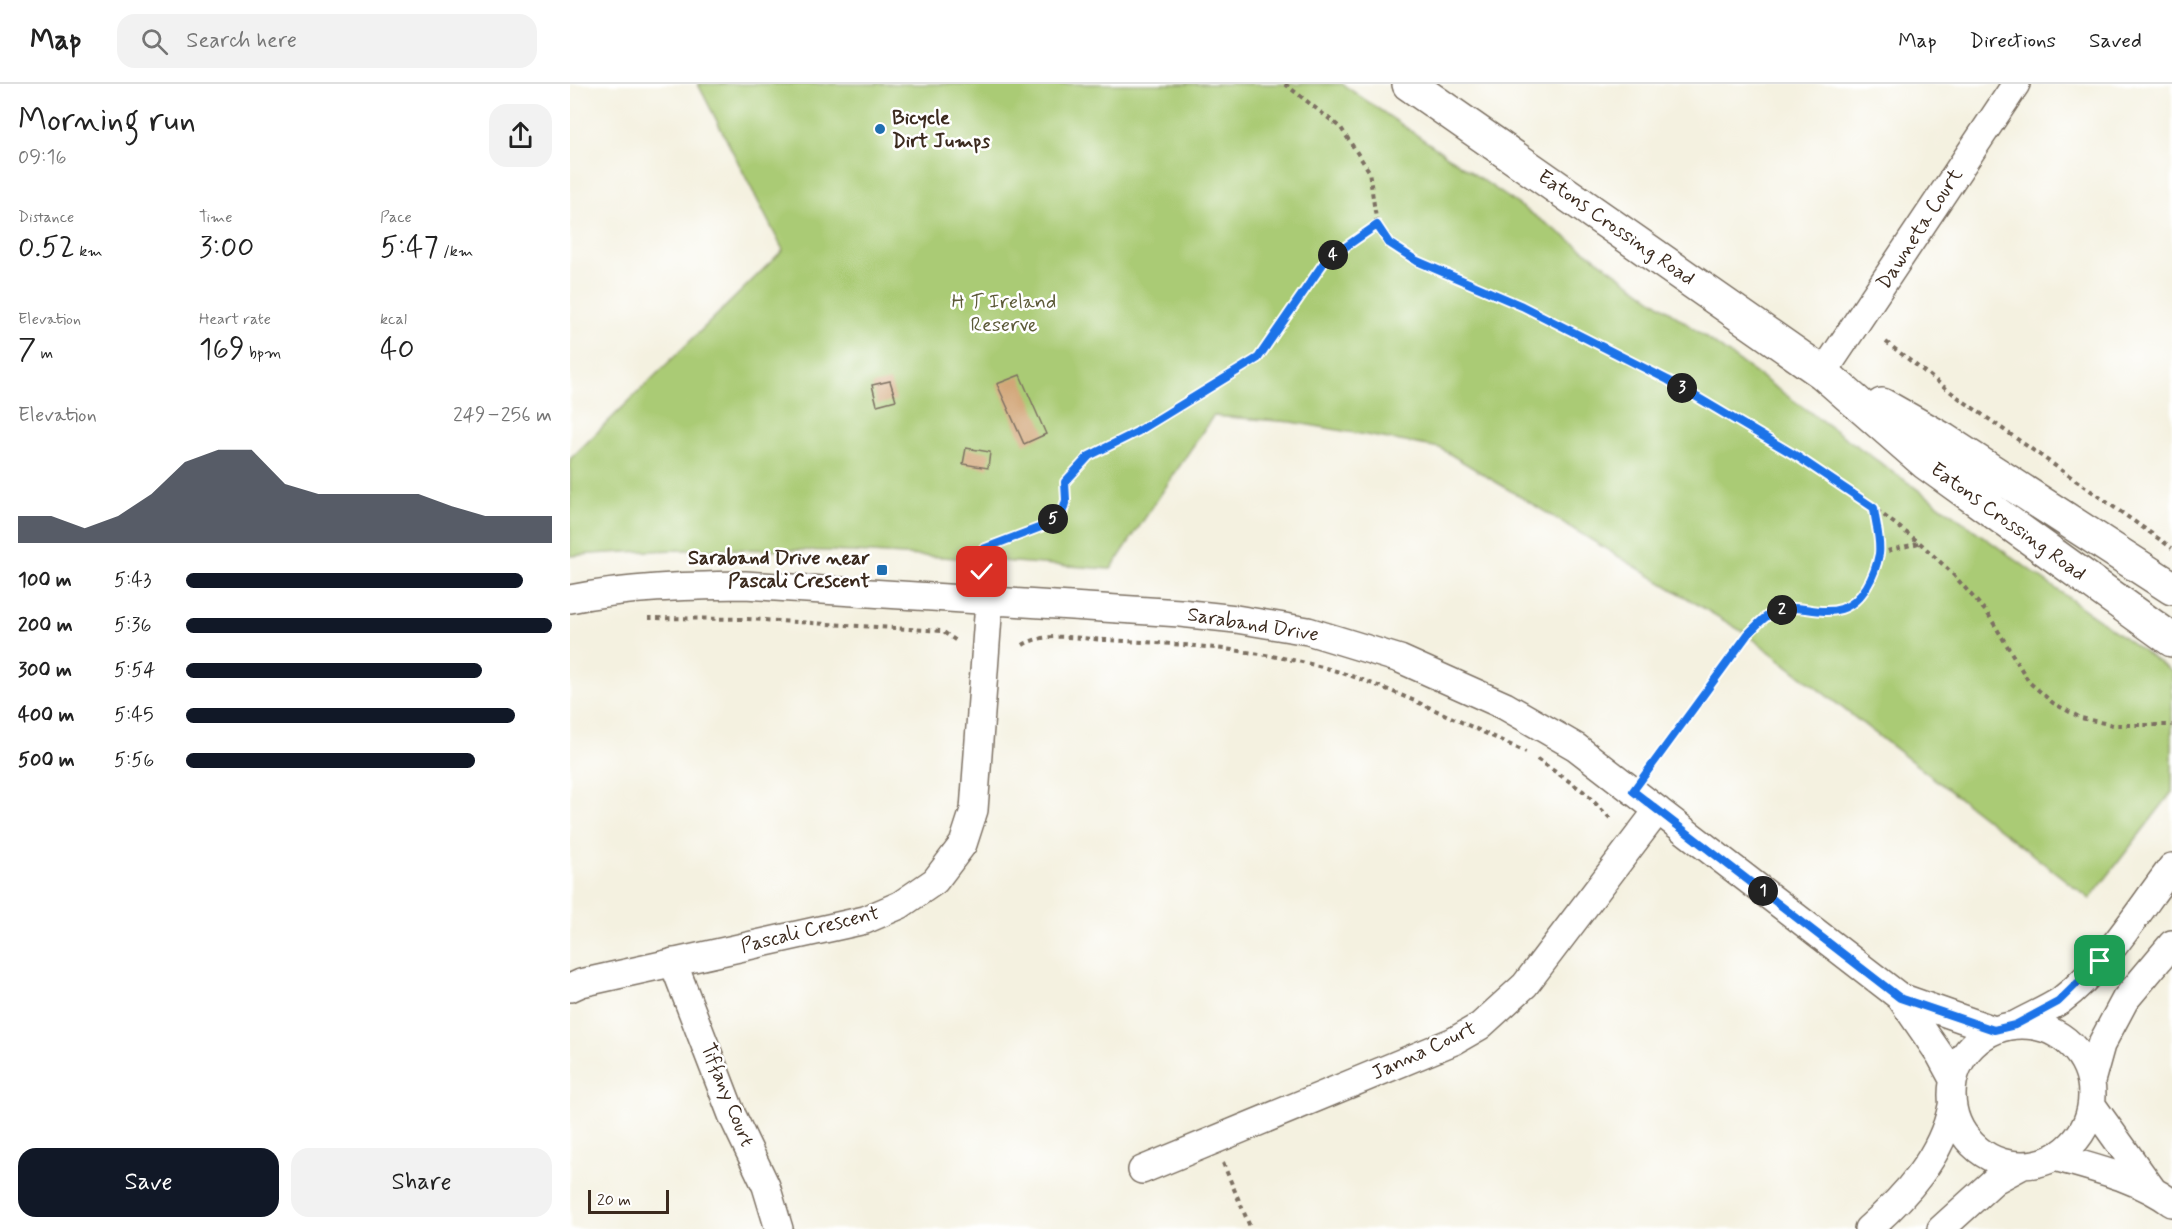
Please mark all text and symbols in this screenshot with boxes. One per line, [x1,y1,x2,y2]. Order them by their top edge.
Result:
search box [117,14,537,68]
text: Map [30,23,81,60]
icon: search [138,25,171,58]
text: Search here [186,27,297,55]
text: Map [1898,27,1937,55]
text: Directions [1970,27,2056,55]
text: Saved [2089,27,2142,55]
text: Morning run [18,99,196,143]
button: share [489,104,552,167]
place label: Bicycle Dirt Jumps [892,105,990,155]
marker: Bicycle Dirt Jumps [873,122,887,136]
text: 09:16 [18,144,66,171]
street label: Dawneta Court [1871,163,1969,295]
street label: Eatons Crossing Road [1532,164,1700,292]
text: Distance [18,207,74,228]
text: Time [199,207,233,228]
text: Pace [380,207,412,228]
text: 0.52 [18,228,75,267]
text: 3:00 [199,228,255,267]
text: 5:47 [380,228,439,267]
pin: 4 [1318,240,1348,270]
text: km [75,241,103,262]
text: /km [439,241,473,262]
text: 4 [1328,244,1338,265]
park label: H T Ireland Reserve [952,289,1056,339]
text: Elevation [18,309,81,330]
text: Heart rate [199,309,271,330]
text: kcal [380,309,407,330]
text: 7 [18,330,36,369]
text: 169 [199,330,245,369]
text: 40 [380,330,415,369]
text: m [36,343,53,364]
text: bpm [245,343,281,364]
pin: 3 [1667,373,1697,403]
text: 3 [1678,377,1686,398]
text: Elevation [18,402,97,429]
text: 249–256 m [453,402,552,429]
street label: Eatons Crossing Road [1925,456,2091,588]
pin: 5 [1038,504,1068,534]
text: 5 [1048,508,1058,529]
place label: Saraband Drive near Pascali Crescent [688,545,871,595]
pin [956,546,1007,597]
icon: check [965,555,998,588]
marker: Saraband Drive near Pascali Crescent [875,563,889,577]
text: 100 m [18,567,72,594]
text: 5:43 [114,567,151,594]
pin: 2 [1767,595,1797,625]
text: 2 [1778,599,1786,620]
street label: Saraband Drive [1185,601,1321,649]
text: 200 m [18,612,73,639]
text: 5:36 [114,612,151,639]
text: 300 m [18,657,72,684]
text: 5:54 [114,657,155,684]
text: 400 m [18,702,74,729]
text: 5:45 [114,702,154,729]
text: 500 m [18,747,75,774]
text: 5:56 [114,747,154,774]
pin: 1 [1748,876,1778,906]
text: 1 [1759,880,1767,901]
street label: Pascali Crescent [738,900,882,960]
pin [2074,935,2125,986]
icon: arrive [2083,944,2116,977]
street label: Janna Court [1367,1015,1481,1087]
street label: Tiffany Court [694,1039,760,1151]
button: Save [18,1148,279,1217]
button: Share [291,1148,552,1217]
scale bar [588,1187,669,1214]
text: 20 m [597,1190,631,1211]

